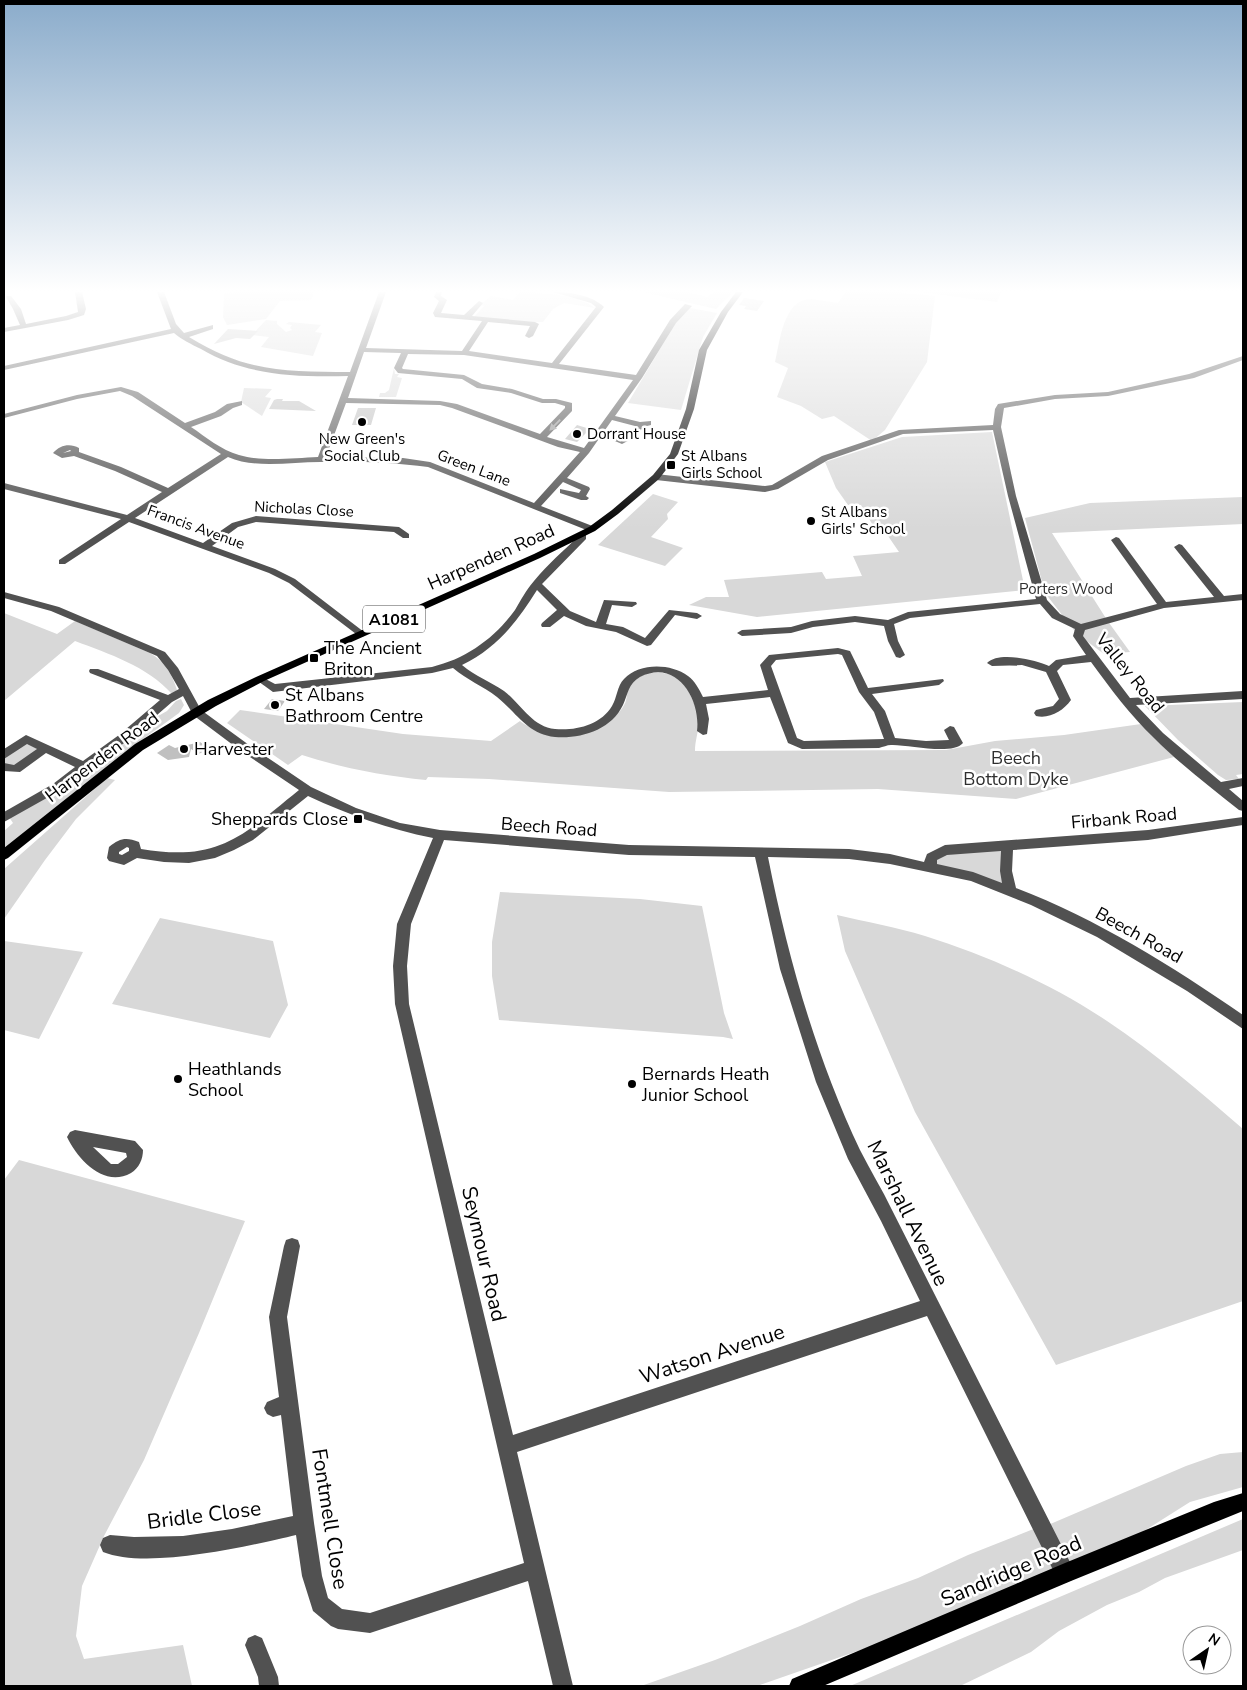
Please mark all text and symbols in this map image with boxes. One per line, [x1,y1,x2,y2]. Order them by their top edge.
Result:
marker: New Green's Social Club [356,416,368,428]
one-way arrow [549,418,561,430]
place label: Dorrant House [587,424,686,444]
marker: Dorrant House [571,428,583,440]
place label: New Green's Social Club [319,429,405,466]
street label: Green Lane [434,445,514,491]
place label: St Albans Girls School [681,446,763,483]
marker: St Albans Girls School [665,459,677,471]
street label: Nicholas Close [254,496,354,522]
street label: Francis Avenue [144,500,248,554]
place label: St Albans Girls' School [821,502,906,539]
marker: St Albans Girls' School [805,515,817,527]
street label: Harpenden Road [424,518,558,596]
park label: Porters Wood [1019,579,1113,599]
road number: A1081 [363,606,425,632]
street label: Valley Road [1090,627,1170,718]
place label: The Ancient Briton [324,636,422,681]
marker: The Ancient Briton [308,652,320,664]
place label: St Albans Bathroom Centre [285,683,423,728]
marker: St Albans Bathroom Centre [269,699,281,711]
street label: Harpenden Road [40,706,164,808]
place label: Harvester [194,737,274,761]
marker: Harvester [178,743,190,755]
park label: Beech Bottom Dyke [963,746,1069,791]
street label: Firbank Road [1070,801,1178,835]
place label: Sheppards Close [211,807,348,831]
street label: Beech Road [500,812,598,842]
marker: Sheppards Close [352,813,364,825]
street label: Beech Road [1091,901,1187,969]
place label: Heathlands School [188,1057,282,1102]
place label: Bernards Heath Junior School [641,1062,769,1107]
marker: Heathlands School [172,1073,184,1085]
marker: Bernards Heath Junior School [626,1078,638,1090]
street label: Marshall Avenue [861,1135,955,1291]
street label: Seymour Road [455,1184,513,1324]
street label: Watson Avenue [636,1317,788,1391]
street label: Fontmell Close [305,1447,355,1591]
street label: Bridle Close [145,1494,263,1536]
street label: Sandridge Road [936,1529,1086,1613]
north arrow [1182,1625,1232,1675]
text: N [1204,1629,1224,1650]

